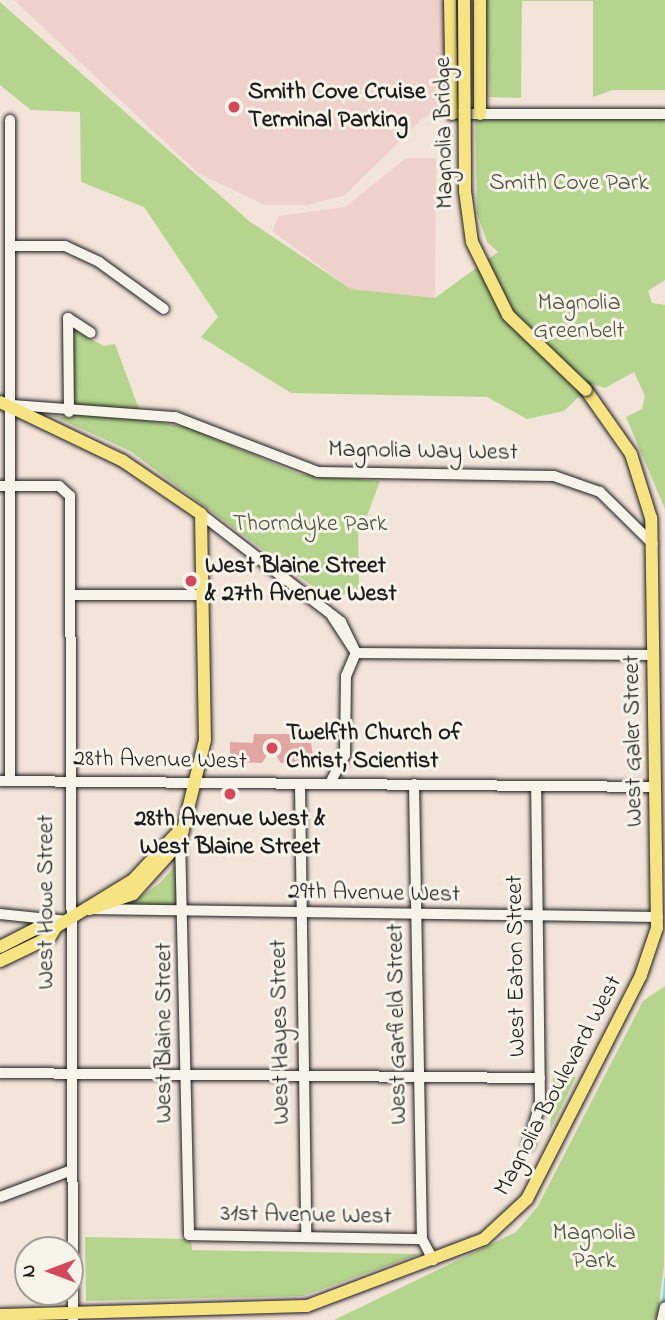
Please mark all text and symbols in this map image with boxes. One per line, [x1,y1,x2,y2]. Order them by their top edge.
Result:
street label: Magnolia Bridge [429,57,461,209]
place label: Smith Cove Cruise Terminal Parking [248,79,426,135]
marker: Smith Cove Cruise Terminal Parking [226,99,242,115]
park label: Smith Cove Park [489,170,649,198]
park label: Magnolia Greenbelt [533,290,625,346]
street label: Magnolia Way West [328,436,518,468]
park label: Thorndyke Park [233,511,387,539]
place label: West Blaine Street & 27th Avenue West [205,553,397,609]
marker: West Blaine Street & 27th Avenue West [183,573,199,589]
street label: West Galer Street [618,655,650,827]
place label: Twelfth Church of Christ, Scientist [286,720,462,776]
marker: Twelfth Church of Christ, Scientist [264,740,280,756]
street label: 28th Avenue West [73,745,247,777]
marker: 28th Avenue West & West Blaine Street [222,786,238,802]
place label: 28th Avenue West & West Blaine Street [135,806,325,862]
street label: West Howe Street [33,814,61,990]
street label: West Eaton Street [501,875,533,1057]
street label: 29th Avenue West [288,878,460,910]
street label: West Garfield Street [382,923,414,1125]
street label: West Hayes Street [265,939,297,1125]
street label: West Blaine Street [151,943,179,1123]
street label: Magnolia Boulevard West [489,971,629,1201]
street label: 31st Avenue West [220,1200,392,1232]
park label: Magnolia Park [552,1220,636,1276]
north arrow [14,1236,84,1306]
text: N [16,1265,43,1277]

